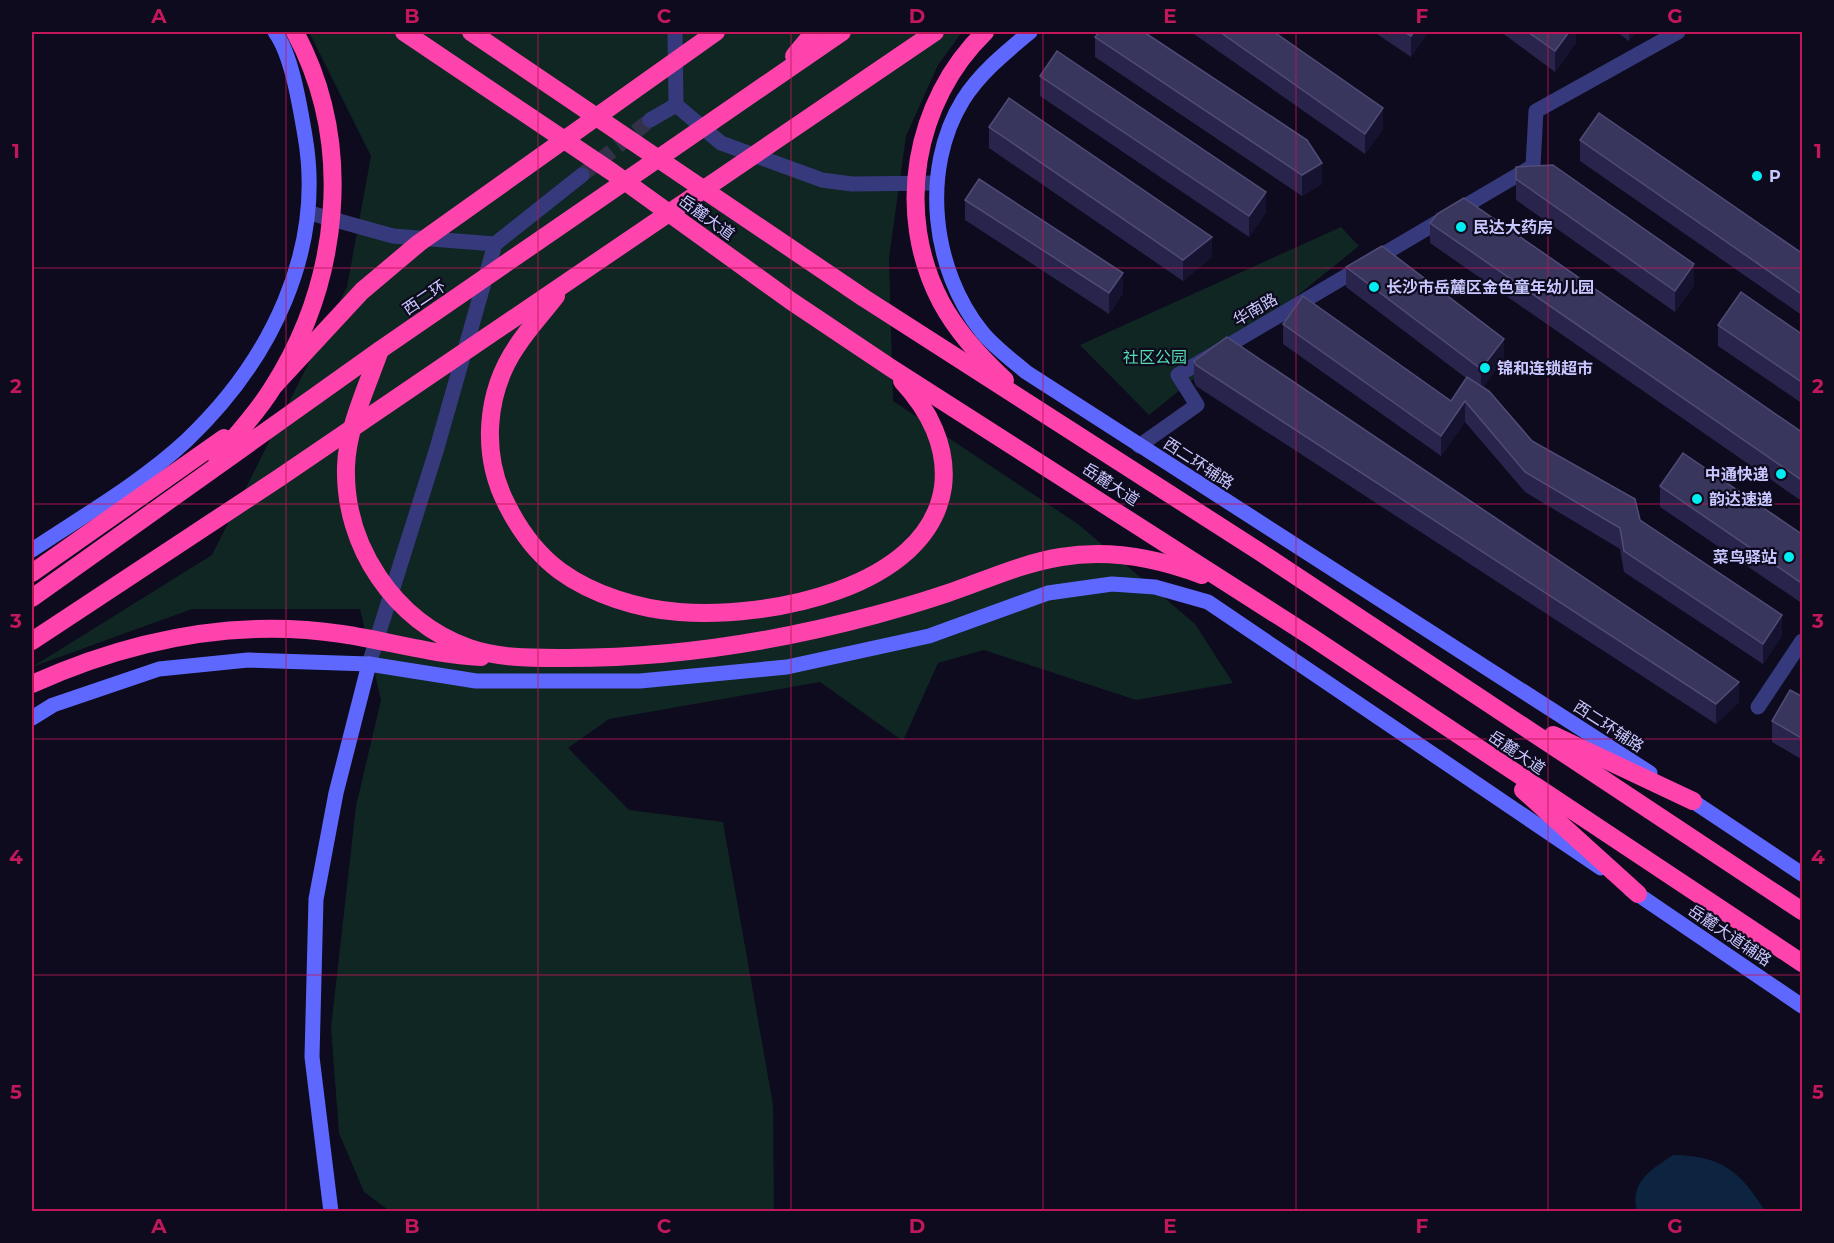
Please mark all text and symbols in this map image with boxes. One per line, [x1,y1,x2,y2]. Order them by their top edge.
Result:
text: A [150,4,167,28]
text: B [404,4,420,28]
text: C [657,4,672,28]
text: D [909,4,925,28]
text: E [1163,4,1177,28]
text: F [1416,4,1429,28]
text: G [1667,4,1683,28]
text: 1 [12,139,20,163]
text: 1 [1814,139,1822,163]
place label: P [1769,167,1781,186]
marker: P [1750,169,1764,183]
street label: 岳麓大道 [675,191,738,244]
place label: 民达大药房 [1473,218,1553,237]
marker: 民达大药房 [1454,220,1468,234]
street label: 西二环 [399,276,449,319]
place label: 长沙市岳麓区金色童年幼儿园 [1386,278,1594,297]
marker: 长沙市岳麓区金色童年幼儿园 [1367,280,1381,294]
street label: 华南路 [1230,289,1281,330]
park label: 社区公园 [1123,348,1187,367]
place label: 锦和连锁超市 [1497,359,1593,378]
marker: 锦和连锁超市 [1478,361,1492,375]
text: 2 [10,374,22,398]
text: 2 [1812,374,1824,398]
street label: 西二环辅路 [1160,434,1237,493]
street label: 岳麓大道 [1079,459,1143,510]
place label: 中通快递 [1705,465,1769,484]
marker: 中通快递 [1774,467,1788,481]
place label: 韵达速递 [1709,490,1773,509]
marker: 韵达速递 [1690,492,1704,506]
place label: 菜鸟驿站 [1713,548,1777,567]
marker: 菜鸟驿站 [1782,550,1796,564]
text: 3 [9,609,22,633]
text: 3 [1811,609,1824,633]
street label: 西二环辅路 [1570,697,1647,756]
street label: 岳麓大道 [1485,727,1549,778]
text: 4 [9,845,23,869]
text: 4 [1811,845,1825,869]
street label: 岳麓大道辅路 [1685,901,1775,970]
text: 5 [10,1080,22,1104]
text: 5 [1812,1080,1824,1104]
text: A [150,1214,167,1238]
text: B [404,1214,420,1238]
text: C [657,1214,672,1238]
text: D [909,1214,925,1238]
text: E [1163,1214,1177,1238]
text: F [1416,1214,1429,1238]
text: G [1667,1214,1683,1238]

